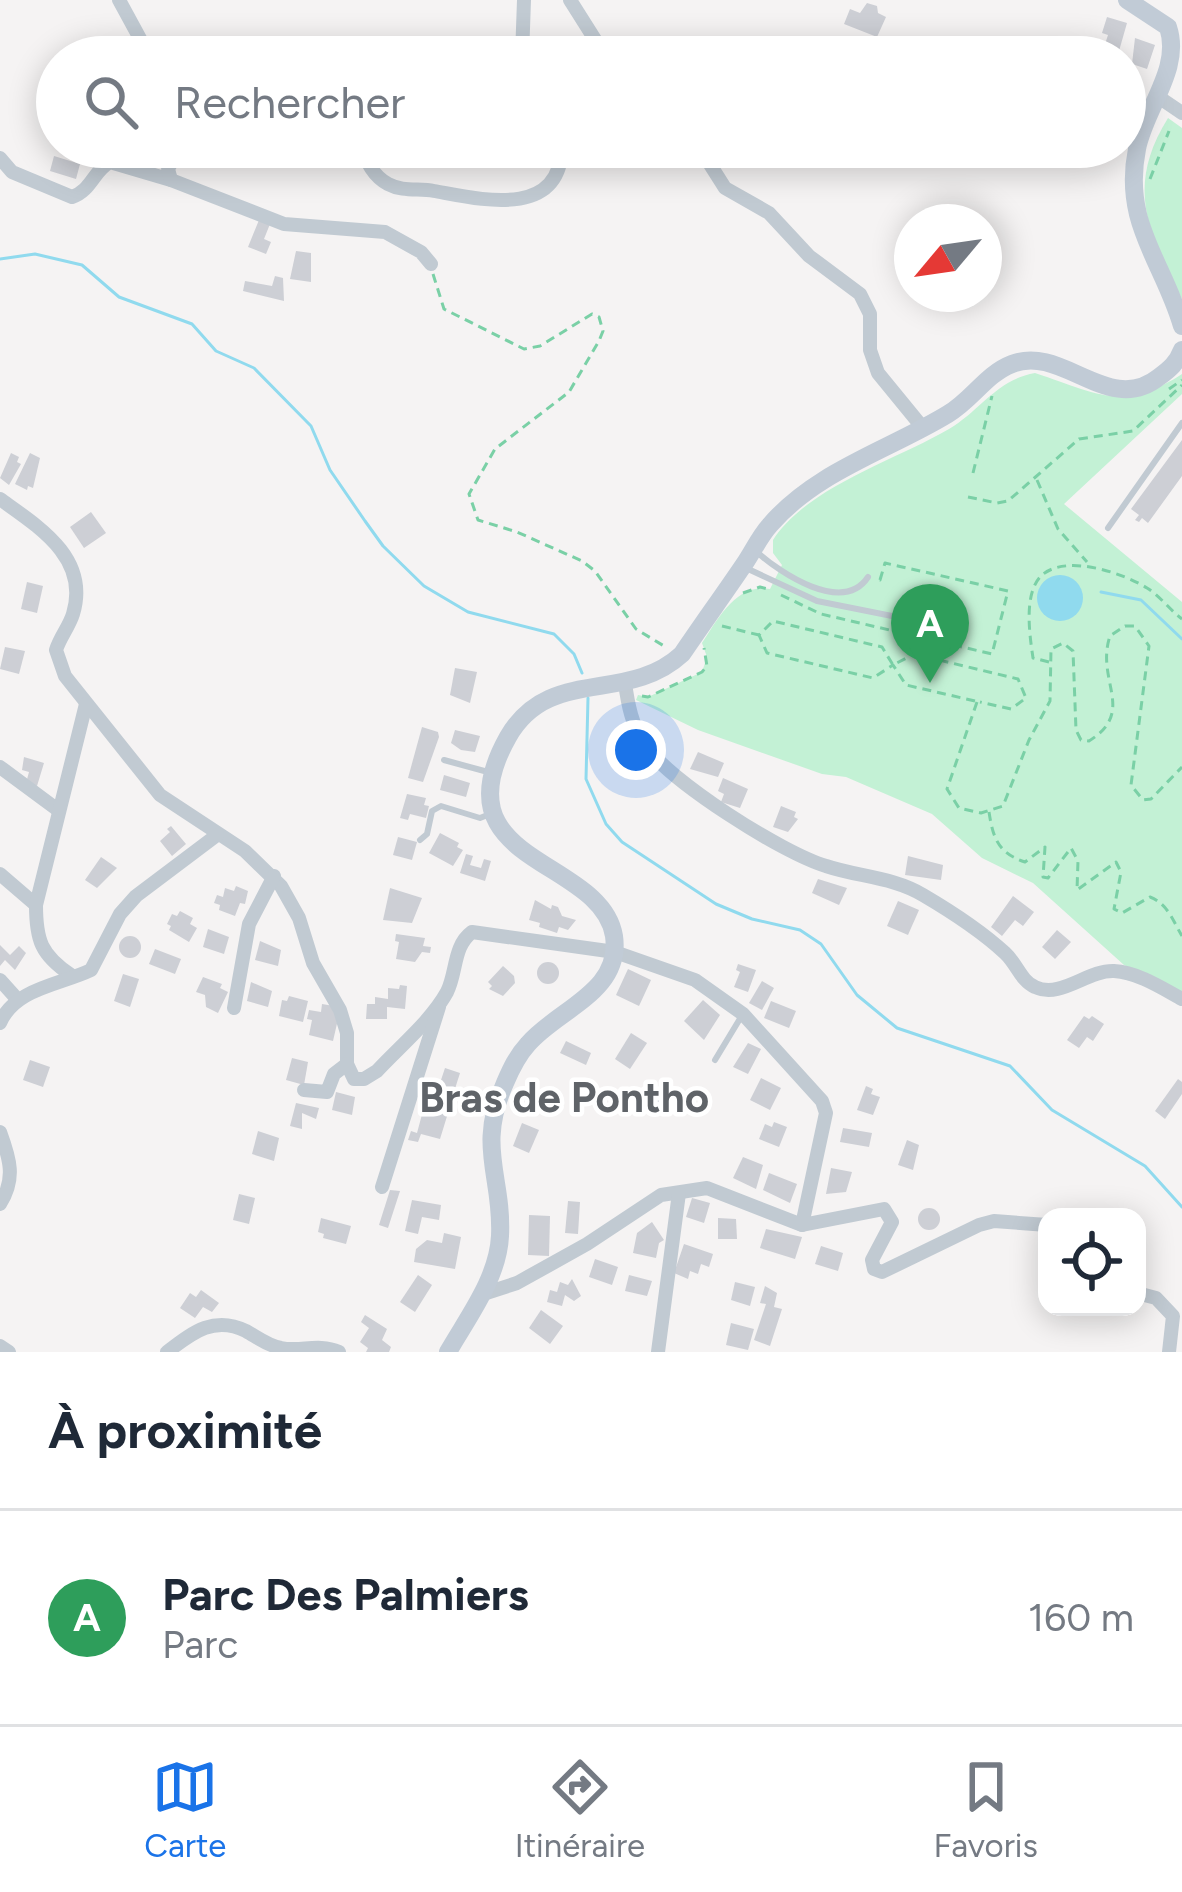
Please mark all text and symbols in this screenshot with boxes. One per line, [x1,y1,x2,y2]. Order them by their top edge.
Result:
search box [36,36,1146,168]
icon: search [78,69,144,135]
text: Rechercher [174,75,405,129]
north arrow [894,204,1002,312]
pin: A [891,584,969,683]
your location [606,720,666,780]
district label: Bras de Pontho [419,1072,709,1123]
map controls [1038,1208,1146,1316]
button: locate [1038,1208,1146,1316]
text: À proximité [48,1400,322,1461]
text: Parc Des Palmiers [162,1567,529,1621]
text: A [73,1594,101,1641]
text: 160 m [1028,1594,1134,1641]
text: Parc [162,1621,238,1668]
tab: Carte [144,1754,226,1865]
tab: Itinéraire [515,1754,645,1865]
tab: Favoris [933,1754,1038,1865]

